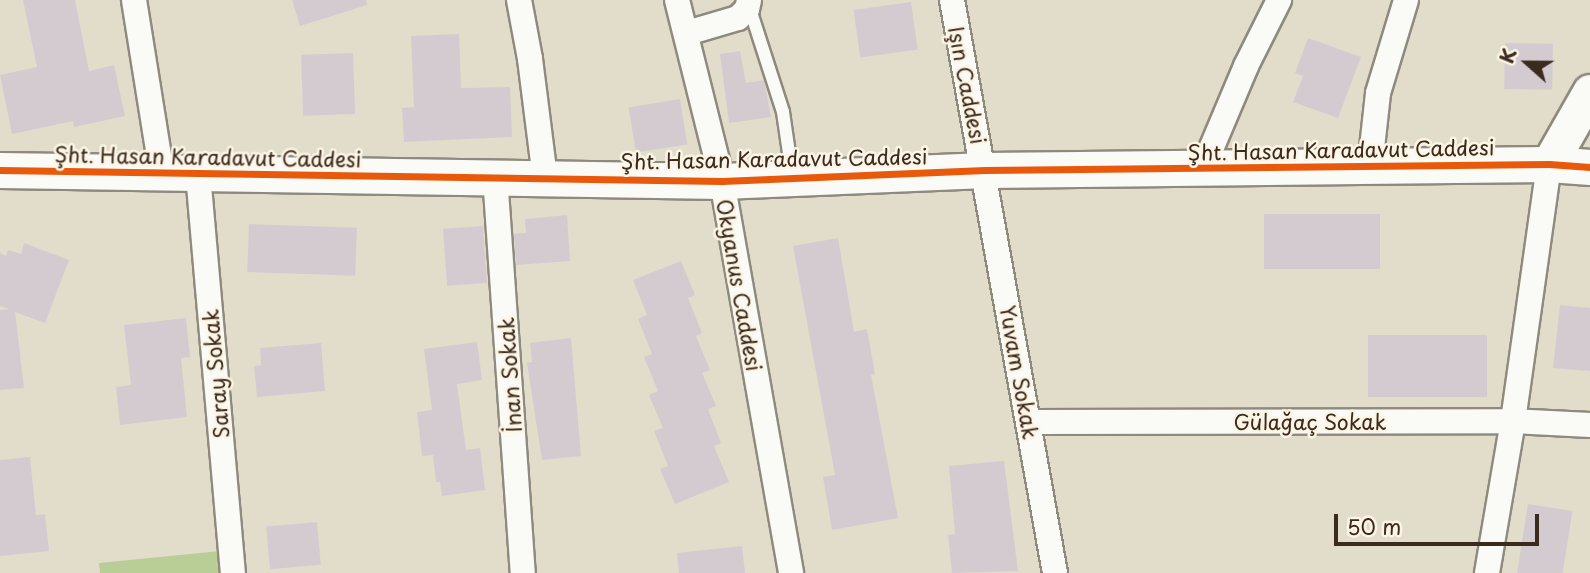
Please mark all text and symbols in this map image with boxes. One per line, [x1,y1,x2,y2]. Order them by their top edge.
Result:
street label: Işın Caddesi [944,24,992,146]
north arrow [1492,28,1562,98]
text: K [1492,44,1523,67]
street label: Şht. Hasan Karadavut Caddesi [1187,134,1495,164]
street label: Şht. Hasan Karadavut Caddesi [54,141,362,171]
street label: Şht. Hasan Karadavut Caddesi [620,143,928,173]
street label: Okyanus Caddesi [713,198,767,372]
street label: Yuvam Sokak [996,303,1044,441]
street label: Saray Sokak [197,309,233,439]
street label: İnan Sokak [492,317,526,433]
street label: Gülağaç Sokak [1234,408,1386,434]
scale bar [1338,500,1543,544]
text: 50 m [1347,510,1401,542]

